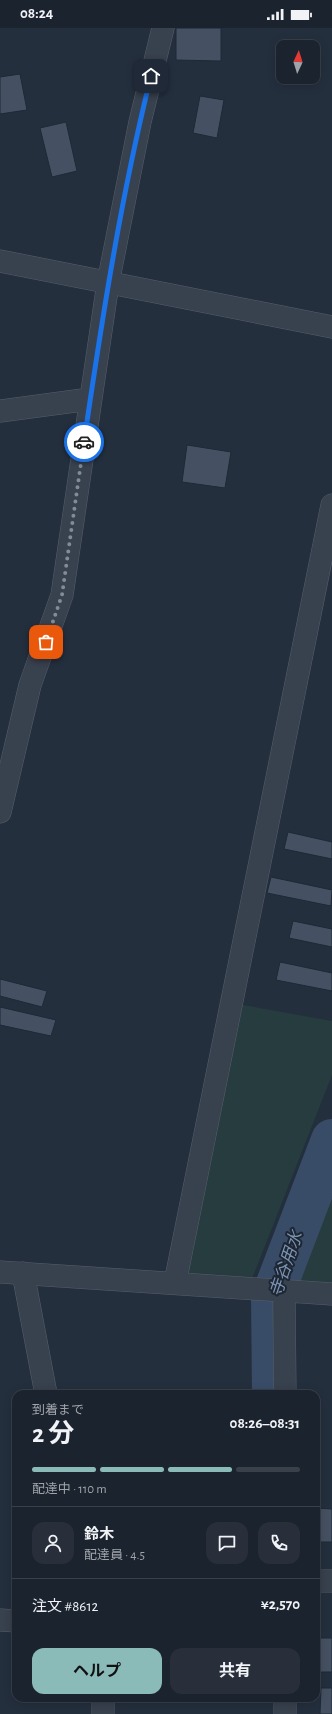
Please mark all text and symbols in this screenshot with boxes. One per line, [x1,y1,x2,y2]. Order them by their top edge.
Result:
text: 08:24 [20,6,53,21]
north arrow [276,40,320,84]
map controls [276,40,320,84]
pin [134,59,168,93]
icon: home [140,65,162,87]
courier [64,422,104,462]
icon: car [73,431,95,453]
pin [29,625,63,659]
icon: bag [35,631,57,653]
water label: 寺谷用水 [266,1227,306,1299]
text: 到着まで [32,1404,84,1417]
text: 08:26–08:31 [230,1416,300,1431]
text: 2 分 [32,1421,74,1447]
text: 配達中 · 110 m [32,1483,107,1496]
button: person [32,1522,74,1564]
button: chat [206,1522,248,1564]
button: phone [258,1522,300,1564]
text: 鈴木 [84,1527,114,1542]
text: 配達員 · 4.5 [84,1549,145,1562]
text: ¥2,570 [261,1597,300,1612]
text: 注文 #8612 [32,1599,98,1614]
button: ヘルプ [32,1648,162,1694]
button: 共有 [170,1648,300,1694]

